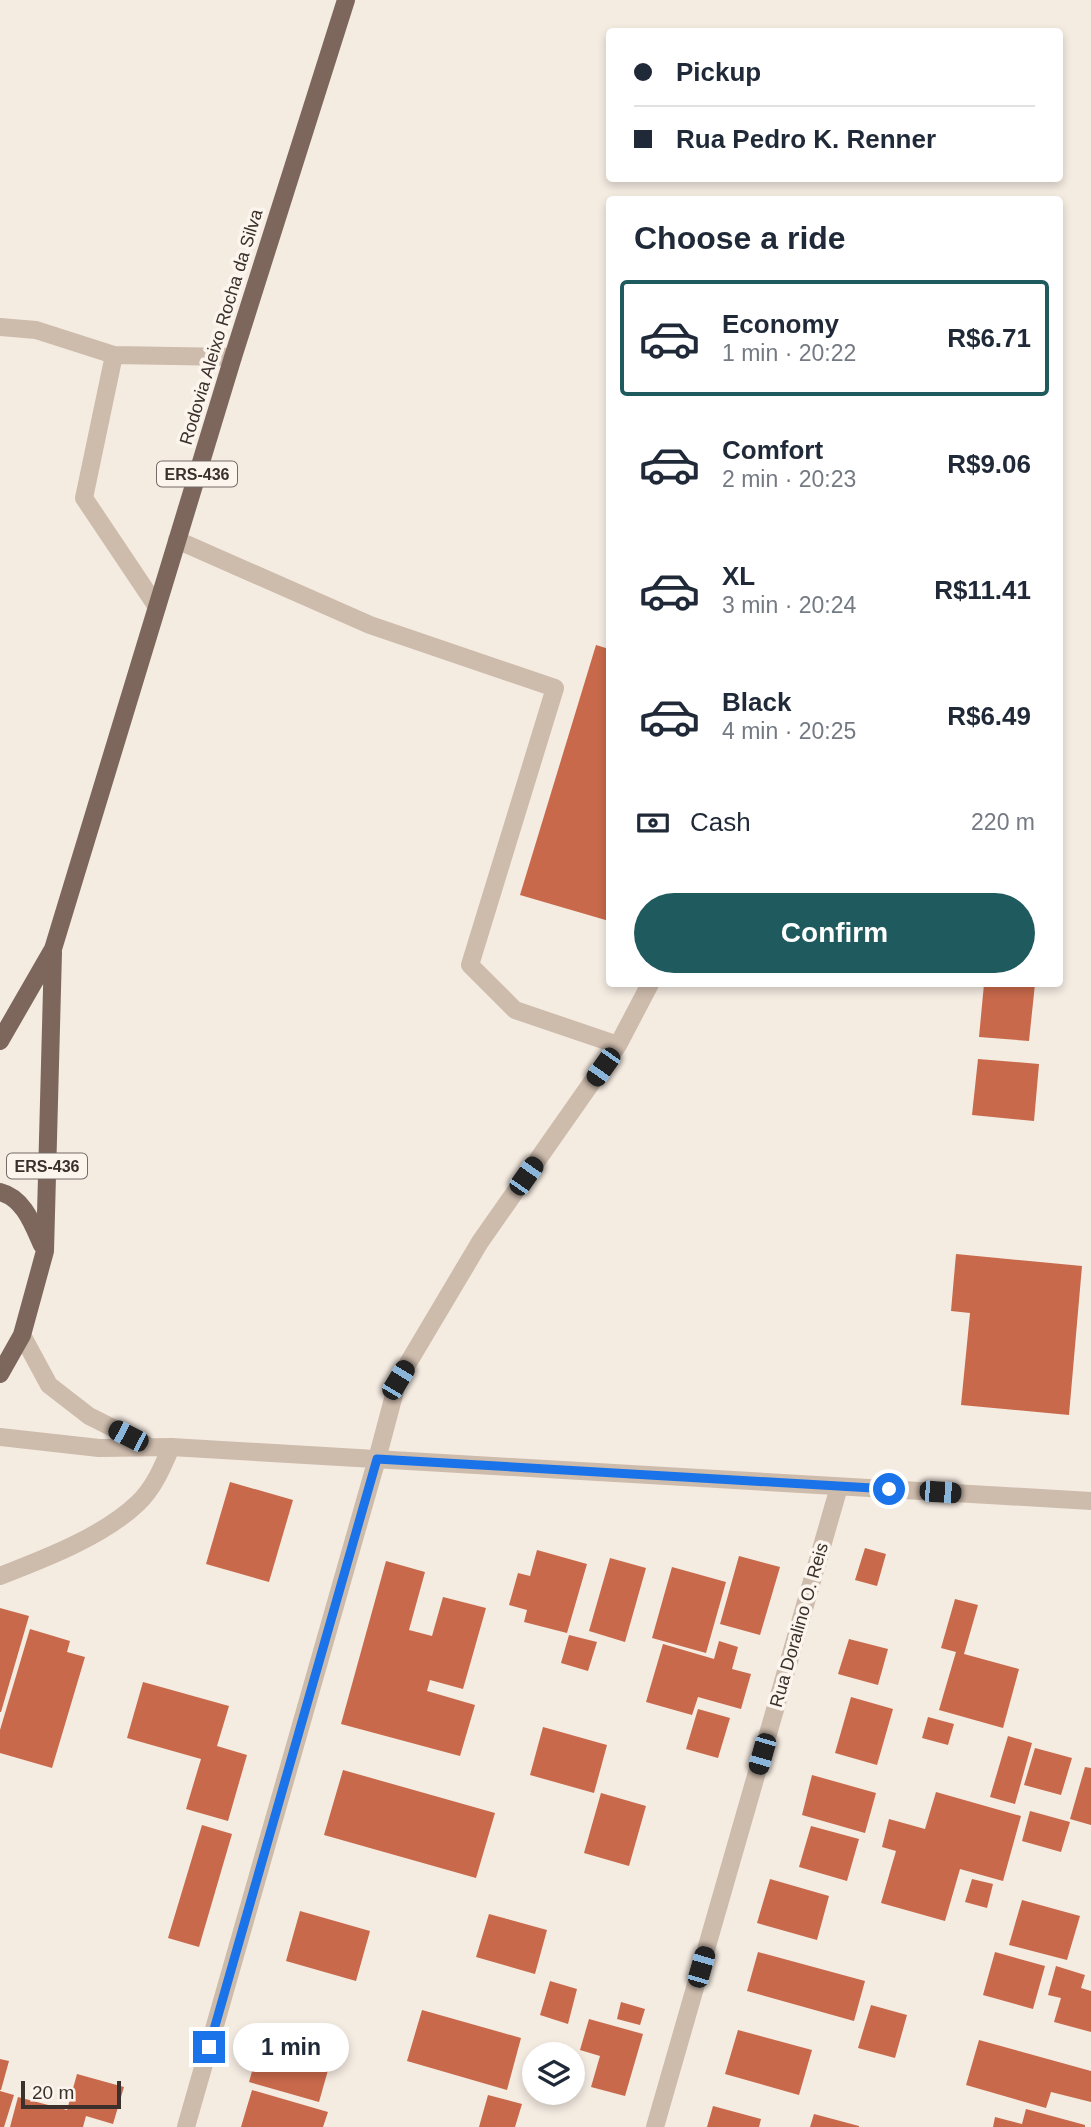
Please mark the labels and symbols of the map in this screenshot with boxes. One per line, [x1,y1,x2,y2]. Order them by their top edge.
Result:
street label: Rodovia Aleixo Rocha da Silva [176,206,267,447]
road number: ERS-436 [157,461,237,486]
car [583,1044,624,1090]
car [506,1153,547,1199]
road number: ERS-436 [7,1154,87,1178]
car [379,1357,418,1403]
car [105,1417,152,1455]
route start [873,1473,905,1505]
car [919,1480,962,1504]
street label: Rua Doralino O. Reis [766,1540,832,1710]
car [747,1731,778,1777]
car [686,1944,717,1990]
callout: 1 min [234,2022,349,2072]
route end [193,2031,225,2063]
scale bar [21,2078,121,2110]

